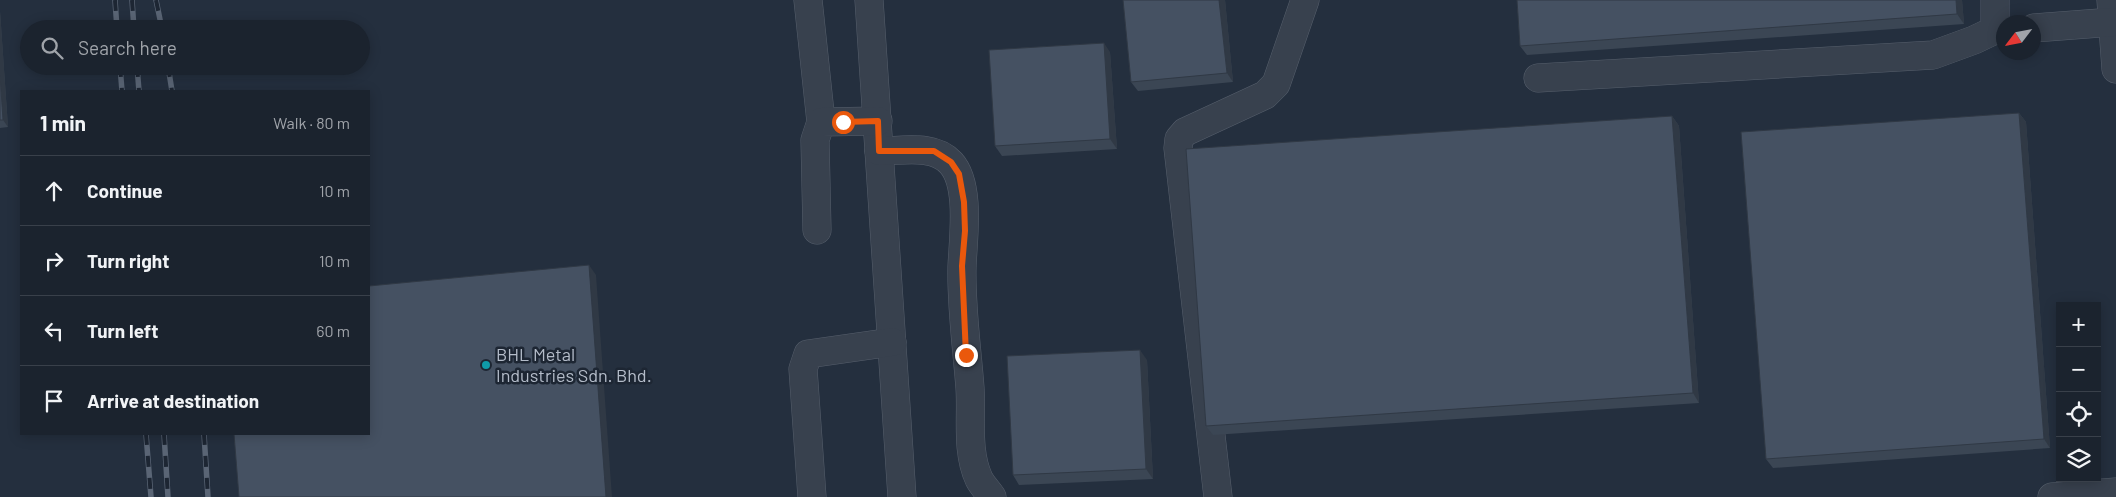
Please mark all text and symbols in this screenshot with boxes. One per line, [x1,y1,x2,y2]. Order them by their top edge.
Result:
north arrow [1996,15,2041,60]
search box [20,20,370,75]
icon: search [38,34,66,62]
text: Search here [78,36,177,59]
text: 1 min [40,110,86,135]
route start [832,111,855,134]
text: Walk · 80 m [273,113,350,132]
icon: ahead [40,177,68,205]
text: Continue [87,179,163,202]
text: 10 m [319,181,350,200]
icon: right [40,247,68,275]
text: Turn right [87,249,169,272]
text: 10 m [319,251,350,270]
map controls [2056,302,2101,482]
button: + [2056,302,2101,347]
icon: left [40,317,68,345]
text: Turn left [87,319,158,342]
text: 60 m [316,321,350,340]
place label: BHL Metal Industries Sdn. Bhd. [496,343,652,386]
route end [955,344,978,367]
button: − [2056,347,2101,392]
marker: BHL Metal Industries Sdn. Bhd. [480,359,492,371]
icon: arrive [40,387,68,415]
text: Arrive at destination [87,389,259,412]
button: locate [2056,392,2101,437]
button: layers [2056,437,2101,482]

